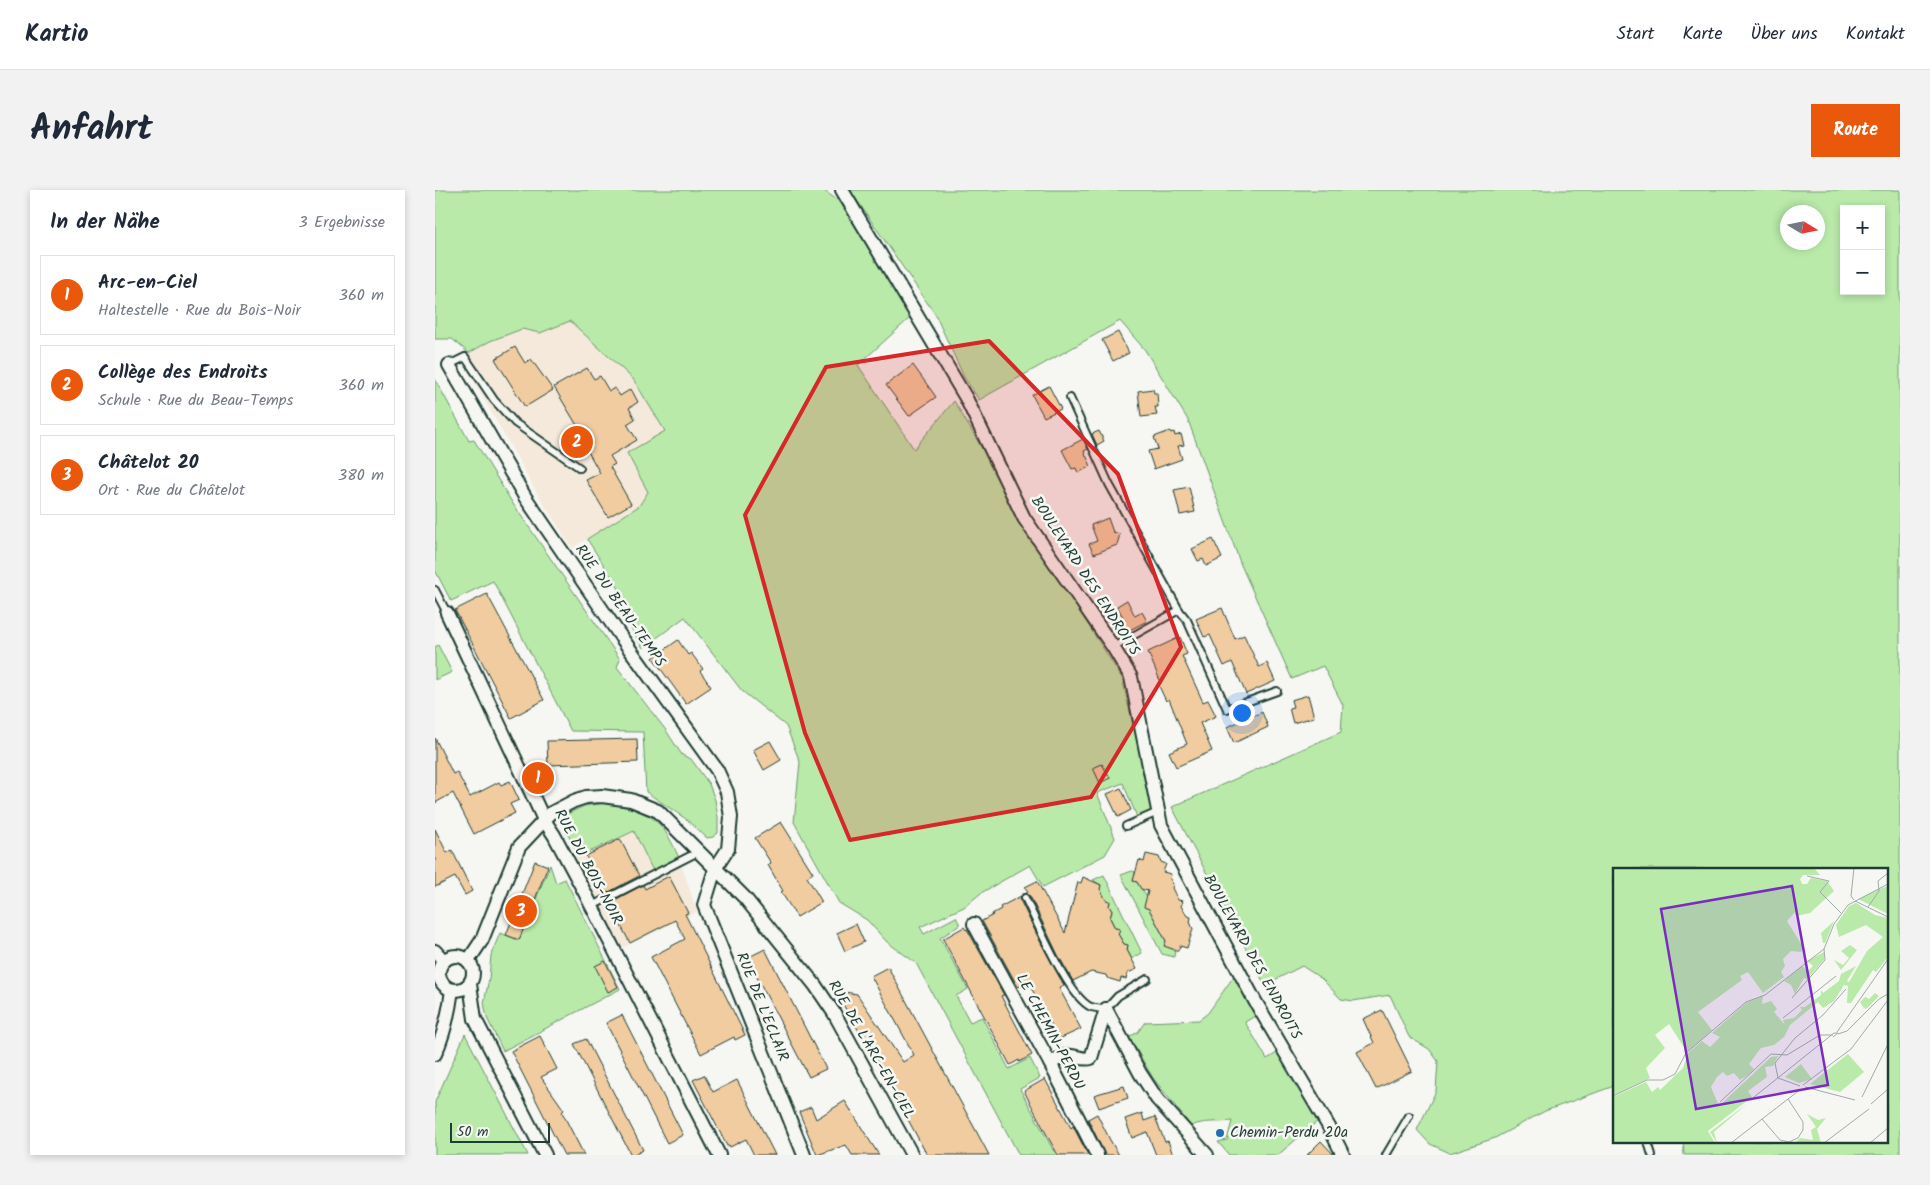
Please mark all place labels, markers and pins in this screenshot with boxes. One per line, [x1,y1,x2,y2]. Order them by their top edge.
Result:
pin: 2 [561,423,593,461]
pin: 1 [522,759,554,797]
pin: 3 [505,892,537,930]
place label: Chemin-Perdu 20a [1230,1121,1348,1145]
marker: Chemin-Perdu 20a [1214,1127,1226,1139]

